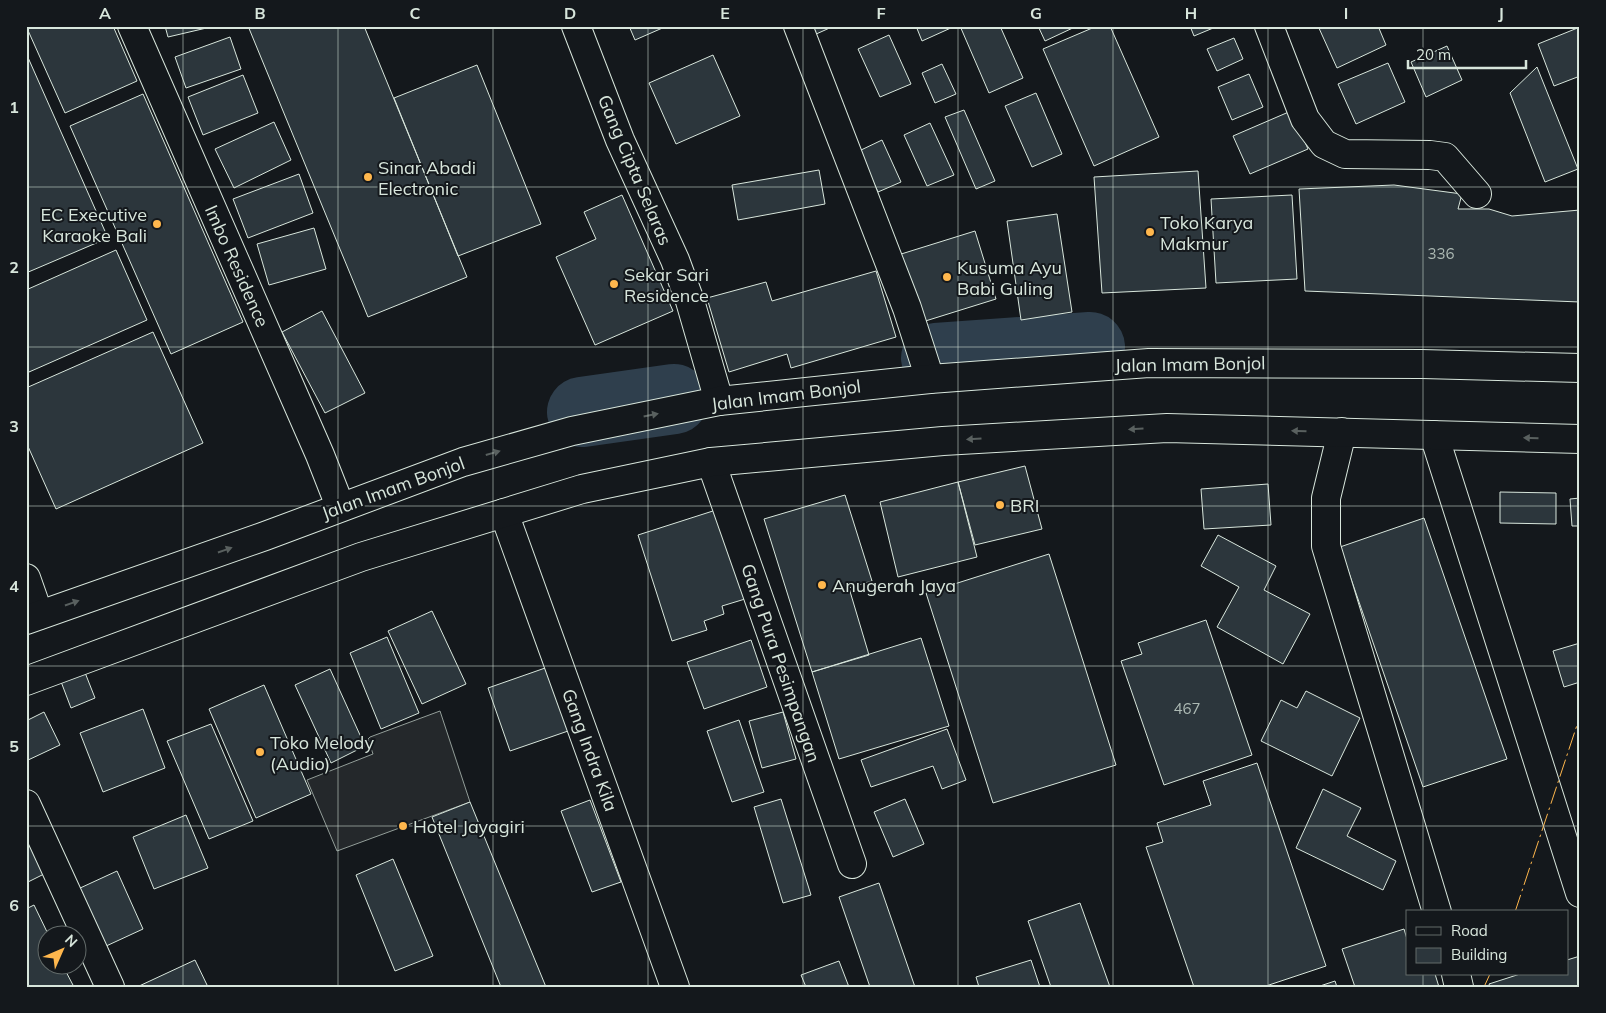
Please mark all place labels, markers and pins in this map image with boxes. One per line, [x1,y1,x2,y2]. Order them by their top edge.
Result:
place label: Sinar Abadi Electronic [378,156,476,200]
marker: Sinar Abadi Electronic [362,171,374,183]
place label: EC Executive Karaoke Bali [41,203,147,247]
place label: Toko Karya Makmur [1160,211,1253,255]
marker: EC Executive Karaoke Bali [151,218,163,230]
marker: Toko Karya Makmur [1144,226,1156,238]
place label: Kusuma Ayu Babi Guling [957,256,1062,300]
place label: Sekar Sari Residence [624,263,709,307]
marker: Kusuma Ayu Babi Guling [941,271,953,283]
marker: Sekar Sari Residence [608,278,620,290]
place label: BRI [1010,494,1039,517]
marker: BRI [994,499,1006,511]
place label: Anugerah Jaya [832,574,956,597]
marker: Anugerah Jaya [816,579,828,591]
place label: Toko Melody (Audio) [270,731,374,775]
marker: Toko Melody (Audio) [254,746,266,758]
place label: Hotel Jayagiri [413,815,525,838]
marker: Hotel Jayagiri [397,820,409,832]

